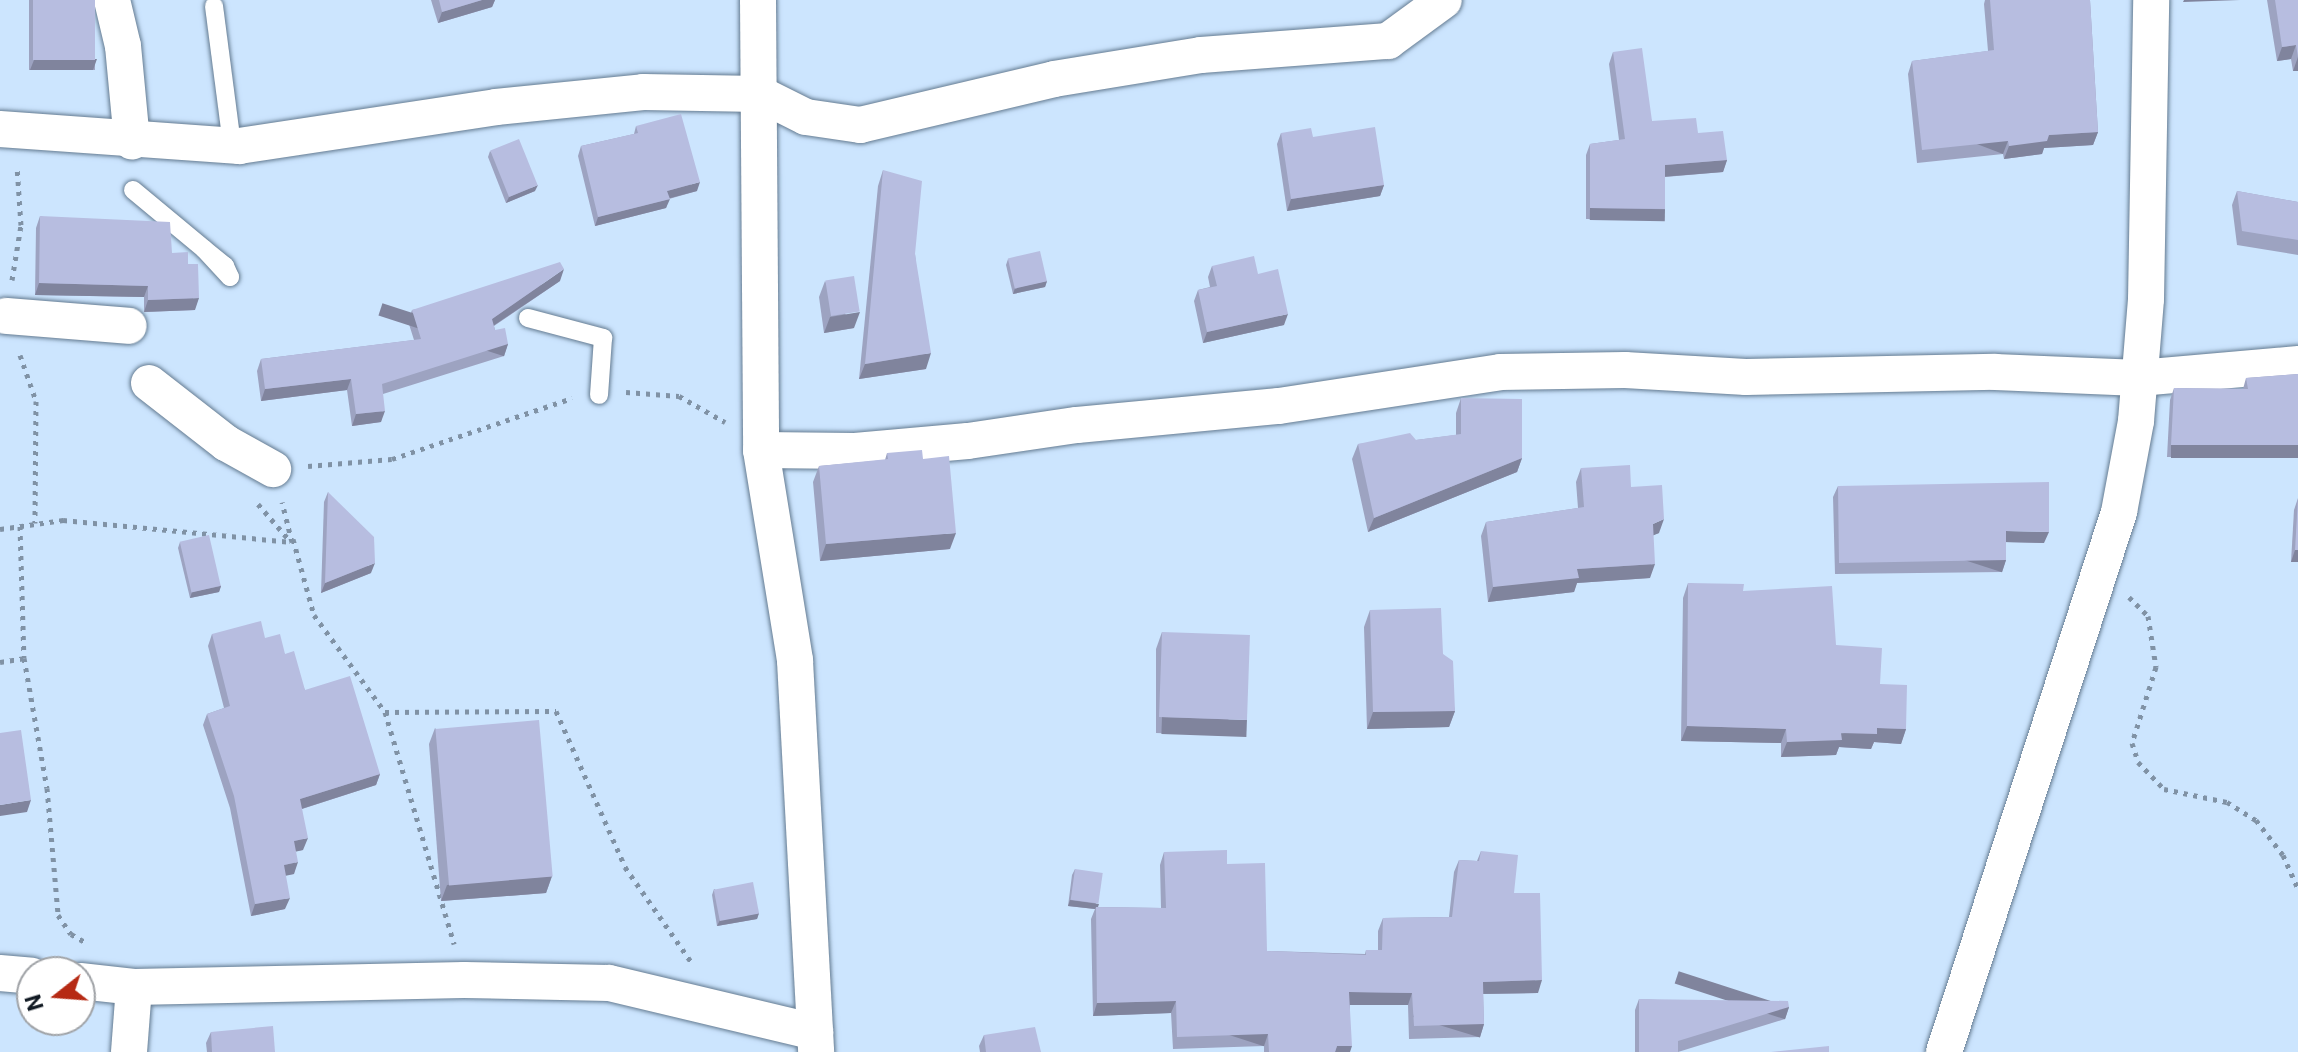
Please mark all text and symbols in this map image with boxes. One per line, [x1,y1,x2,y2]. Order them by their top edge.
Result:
north arrow [16,956,96,1036]
text: N [20,991,49,1014]

